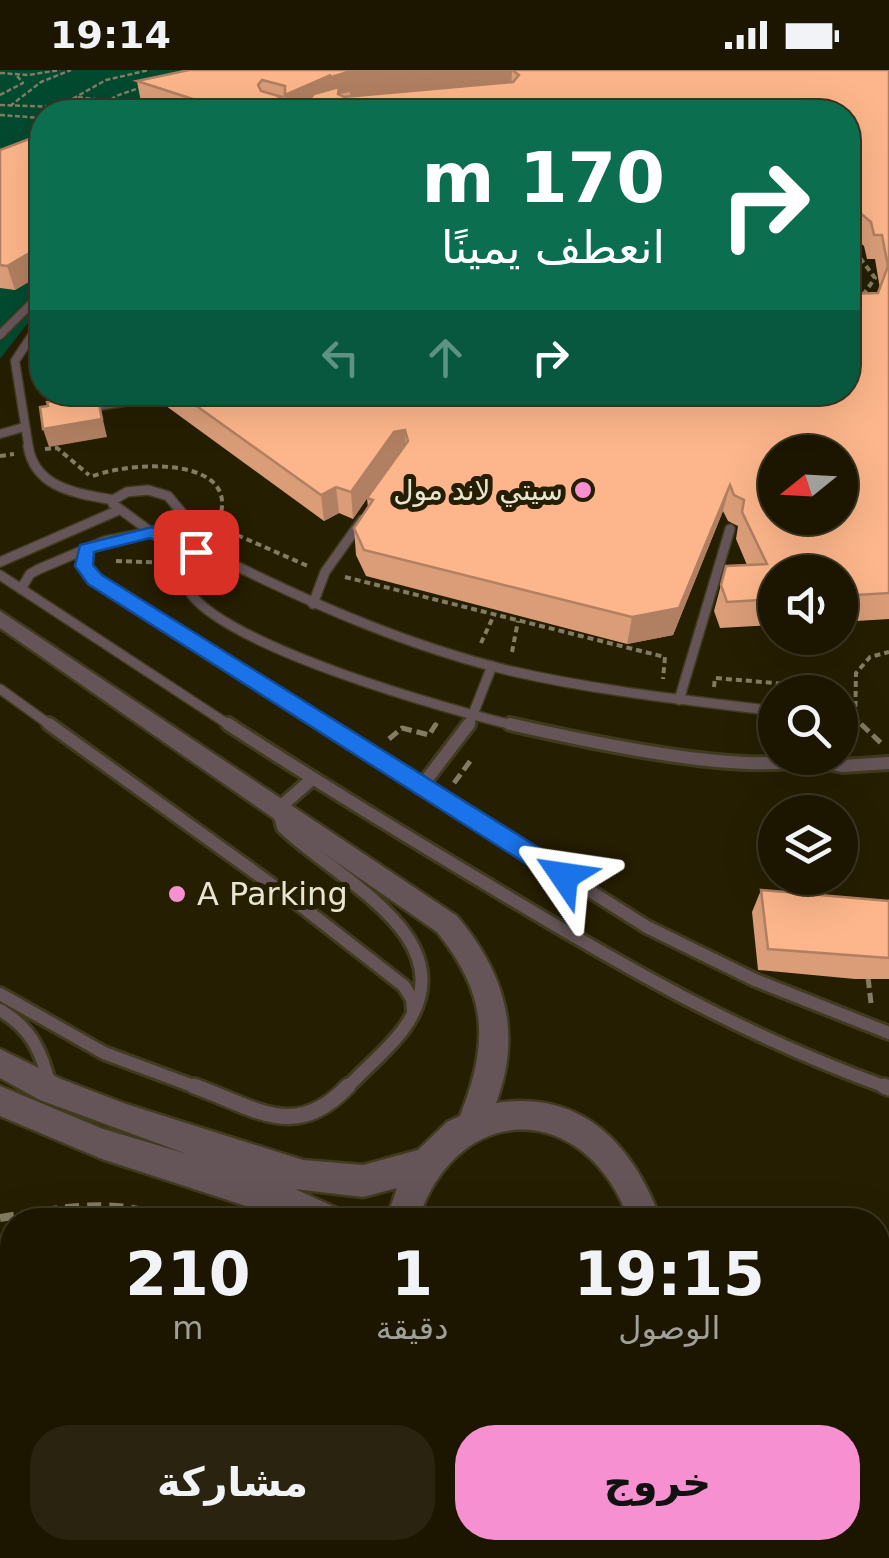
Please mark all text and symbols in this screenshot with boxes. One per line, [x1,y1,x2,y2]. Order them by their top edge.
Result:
text: 19:14 [50,13,171,57]
text: 170 m [422,137,665,219]
icon: right [700,140,830,270]
text: انعطف يمينًا [441,221,665,274]
icon: left [313,330,368,385]
icon: ahead [418,330,473,385]
icon: right [523,330,578,385]
north arrow [758,435,858,535]
map controls [758,435,858,895]
place label: سيتي لاند مول [393,474,563,507]
marker: سيتي لاند مول [572,479,594,501]
pin [154,510,239,595]
icon: arrive [169,525,224,580]
button: sound [758,555,858,655]
button: search [758,675,858,775]
button: layers [758,795,858,895]
position arrow [512,824,616,928]
place label: A Parking [197,875,348,913]
marker: A Parking [166,883,188,905]
text: 210 [125,1239,251,1309]
text: 1 [391,1239,433,1309]
text: 19:15 [574,1239,765,1309]
text: m [172,1309,204,1347]
text: دقيقة [376,1309,448,1347]
text: الوصول [618,1309,720,1347]
button: مشاركة [30,1425,435,1540]
button: خروج [455,1425,860,1540]

